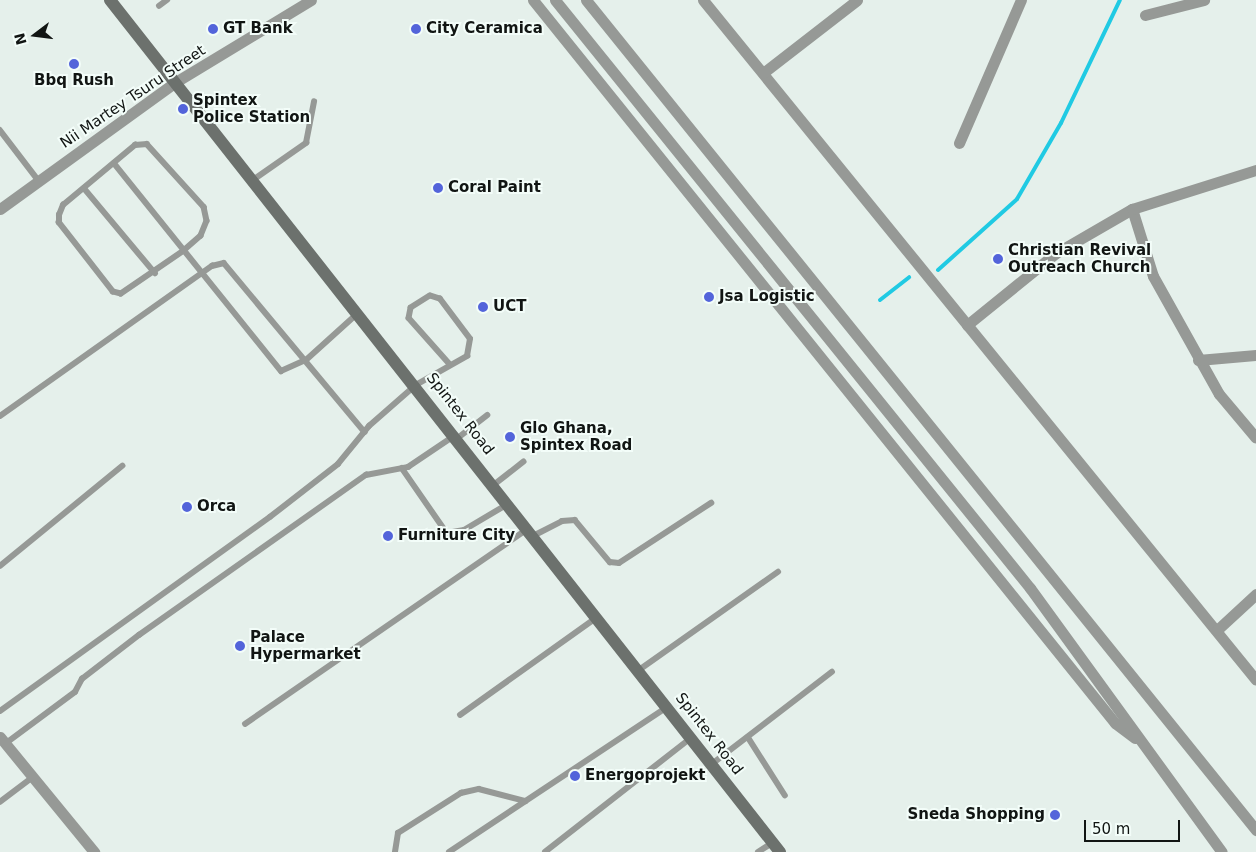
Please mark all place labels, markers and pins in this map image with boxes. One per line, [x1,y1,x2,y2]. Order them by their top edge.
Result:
place label: GT Bank [223,20,293,38]
place label: City Ceramica [426,20,543,38]
marker: GT Bank [207,23,219,35]
marker: City Ceramica [410,23,422,35]
marker: Bbq Rush [68,58,80,70]
place label: Bbq Rush [34,72,114,90]
place label: Spintex Police Station [193,91,310,126]
marker: Spintex Police Station [177,103,189,115]
place label: Coral Paint [448,179,541,197]
marker: Coral Paint [432,182,444,194]
place label: Christian Revival Outreach Church [1008,241,1151,276]
marker: Christian Revival Outreach Church [992,253,1004,265]
place label: Jsa Logistic [719,288,815,306]
marker: Jsa Logistic [703,291,715,303]
place label: UCT [493,298,526,316]
marker: UCT [477,301,489,313]
place label: Glo Ghana, Spintex Road [520,419,632,454]
marker: Glo Ghana, Spintex Road [504,431,516,443]
place label: Orca [197,498,236,516]
marker: Orca [181,501,193,513]
place label: Furniture City [398,527,515,545]
marker: Furniture City [382,530,394,542]
place label: Palace Hypermarket [250,628,361,663]
marker: Palace Hypermarket [234,640,246,652]
place label: Energoprojekt [585,767,705,785]
marker: Energoprojekt [569,770,581,782]
place label: Sneda Shopping [907,806,1045,824]
marker: Sneda Shopping [1049,809,1061,821]

